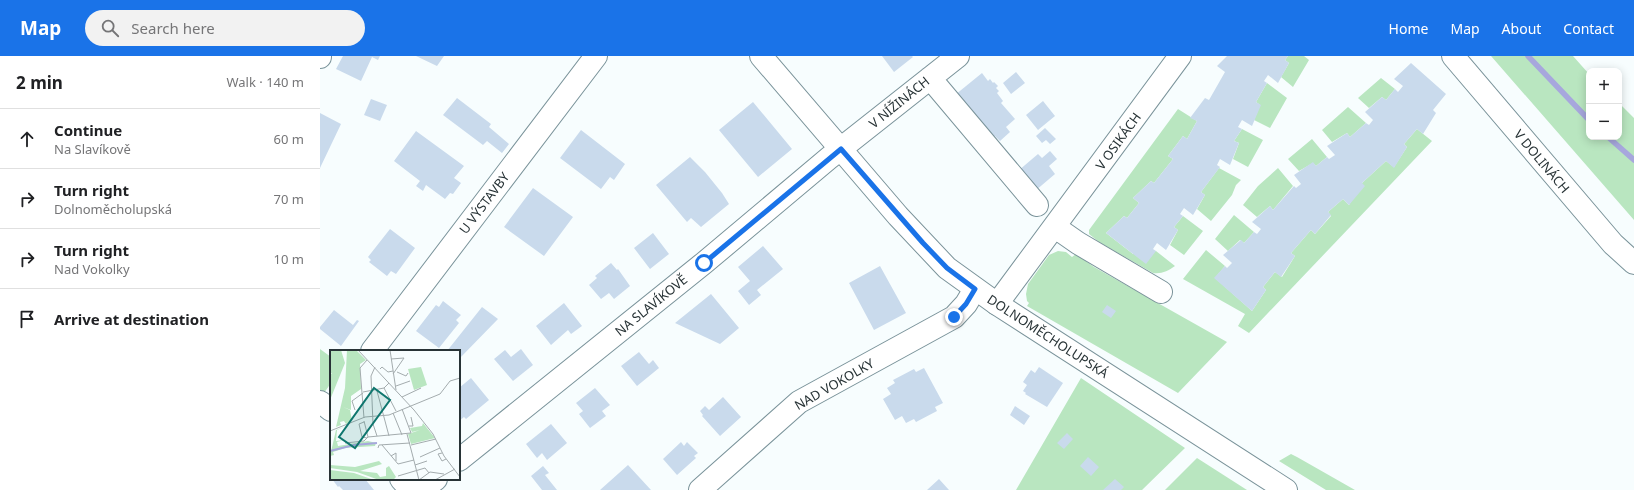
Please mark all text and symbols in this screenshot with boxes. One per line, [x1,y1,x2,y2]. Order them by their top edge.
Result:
search box [85,10,365,46]
text: Map [20,15,61,41]
icon: search [99,17,121,39]
text: Search here [131,18,215,38]
text: Home [1389,19,1428,38]
text: Map [1450,19,1480,38]
text: About [1502,19,1541,38]
text: Contact [1563,19,1614,38]
map controls [1586,68,1622,140]
button: + [1586,68,1622,104]
text: 2 min [16,71,63,94]
street label: V NÍŽINÁCH [865,72,933,132]
text: Walk · 140 m [226,73,304,91]
button: − [1586,104,1622,140]
street label: V OSIKÁCH [1091,109,1145,173]
text: Continue [54,120,122,140]
street label: V DOLINÁCH [1510,125,1574,197]
icon: ahead [16,128,38,150]
text: 60 m [274,130,304,148]
text: Na Slavíkově [54,140,131,158]
street label: U VÝSTAVBY [455,168,514,238]
text: Turn right [54,180,129,200]
icon: right [16,188,38,210]
text: 70 m [274,190,304,208]
text: Dolnoměcholupská [54,200,172,218]
text: Turn right [54,240,129,260]
icon: right [16,248,38,270]
text: 10 m [274,250,304,268]
route start [695,254,713,272]
text: Nad Vokolky [54,260,130,278]
street label: NA SLAVÍKOVĚ [611,270,691,340]
street label: DOLNOMĚCHOLUPSKÁ [984,290,1113,382]
icon: arrive [16,308,38,330]
route end [945,308,963,326]
text: Arrive at destination [54,309,209,329]
inset map [330,350,460,480]
street label: NAD VOKOLKY [791,354,878,414]

